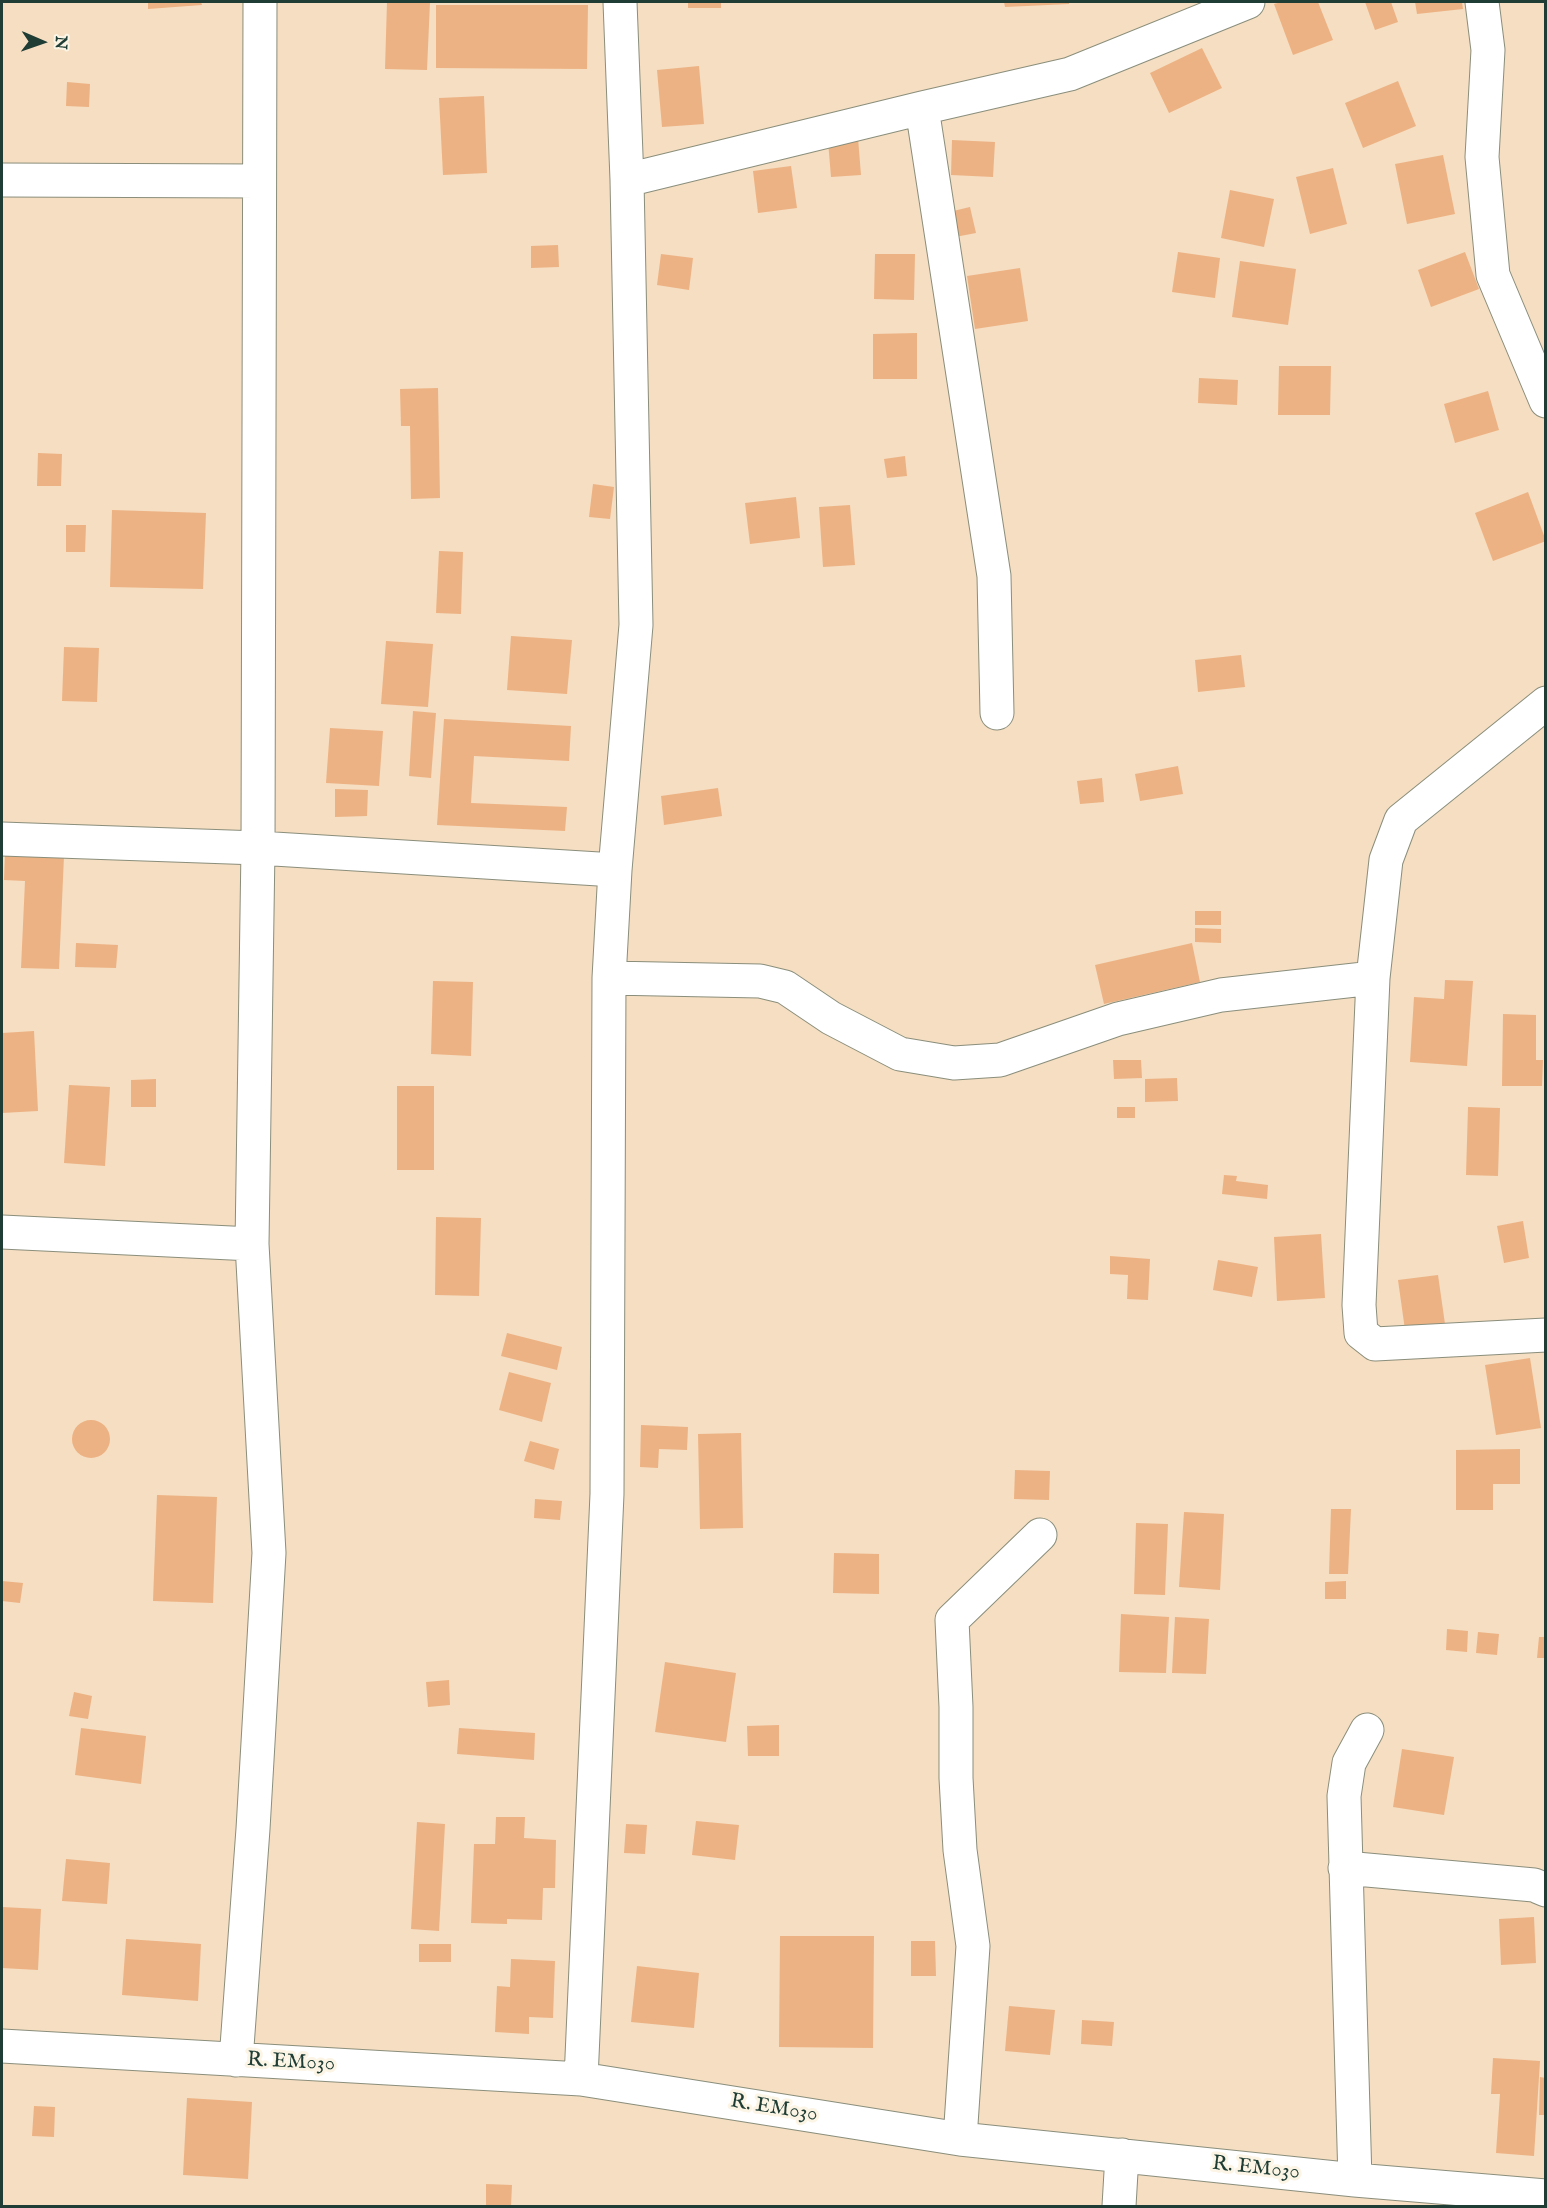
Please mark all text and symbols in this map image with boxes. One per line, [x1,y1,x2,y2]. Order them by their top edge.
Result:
north arrow [12,12,72,72]
text: N [50,35,70,50]
street label: R. EM030 [246,2048,336,2078]
street label: R. EM030 [729,2090,819,2128]
street label: R. EM030 [1211,2152,1301,2186]

